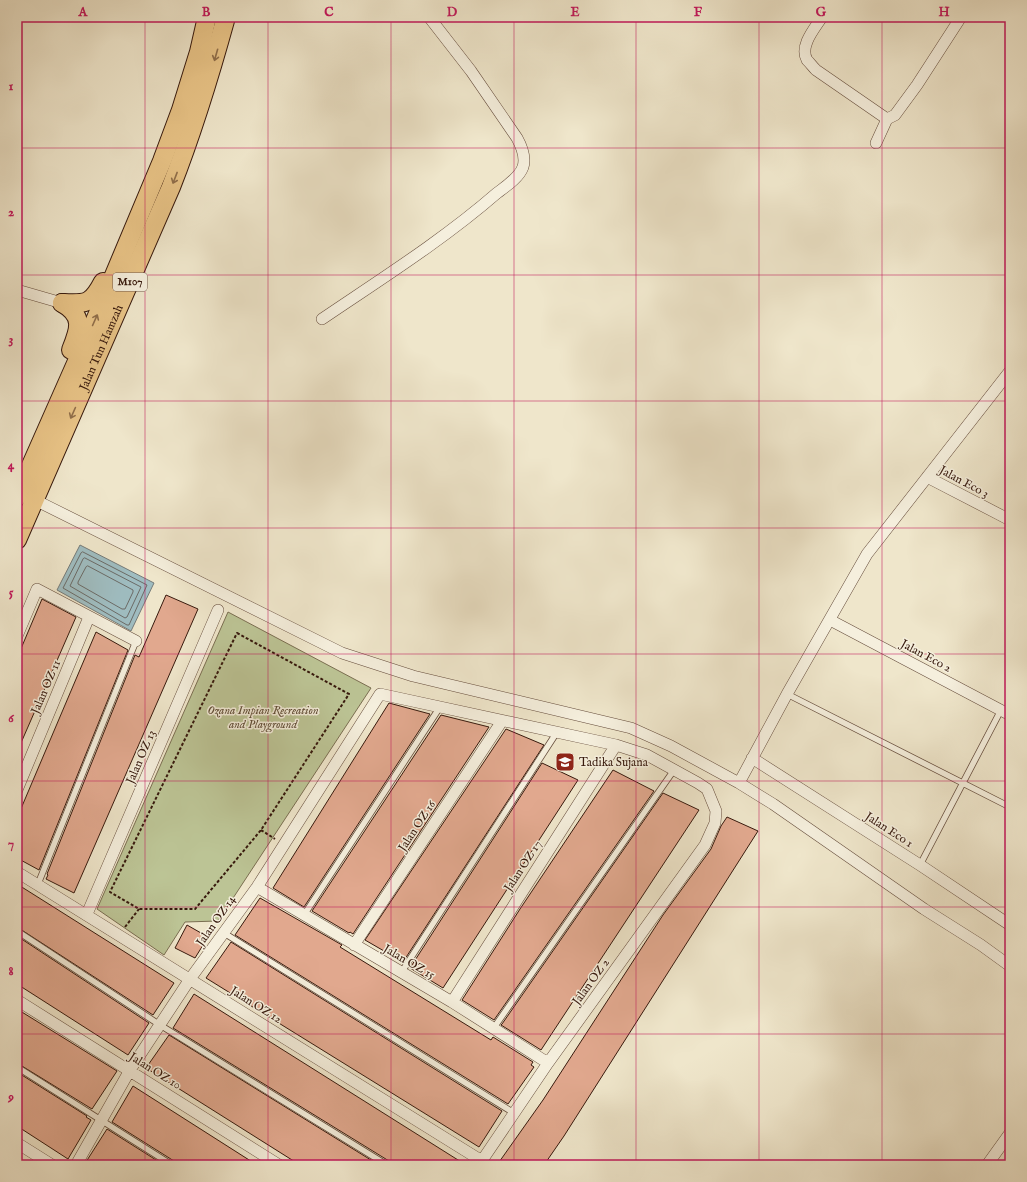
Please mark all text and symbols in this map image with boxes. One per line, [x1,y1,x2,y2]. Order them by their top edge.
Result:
text: A [78,4,89,21]
text: B [202,4,211,21]
text: C [324,4,334,21]
text: D [447,4,458,21]
text: E [570,4,580,21]
text: F [694,4,703,21]
text: G [816,4,827,21]
text: H [938,4,950,21]
one-way arrow [212,48,219,61]
text: 1 [9,78,14,95]
one-way arrow [170,171,178,183]
text: 2 [8,204,14,221]
road number: M107 [113,273,147,291]
street label: Jalan Tun Hamzah [75,302,127,395]
one-way arrow [92,314,99,326]
text: 3 [9,331,14,348]
one-way arrow [69,407,77,419]
text: 4 [8,457,15,474]
street label: Jalan Eco 3 [934,462,991,502]
text: 5 [9,584,14,601]
street label: Jalan Eco 2 [896,635,954,677]
street label: Jalan OZ 11 [27,658,65,718]
park label: Ozana Impian Recreation and Playground [207,703,319,733]
text: 6 [8,710,14,727]
street label: Jalan OZ 13 [122,728,160,788]
school or university icon: Tadika Sujana [554,751,576,773]
place label: Tadika Sujana [579,755,649,770]
street label: Jalan OZ 16 [394,797,440,857]
street label: Jalan Eco 1 [860,808,916,852]
text: 7 [8,836,14,853]
street label: Jalan OZ 17 [500,837,546,897]
street label: Jalan OZ 14 [192,893,240,952]
street label: Jalan OZ 15 [378,940,438,984]
street label: Jalan OZ 2 [568,956,614,1010]
text: 8 [8,963,14,980]
street label: Jalan OZ 12 [225,982,285,1028]
street label: Jalan OZ 10 [124,1048,184,1094]
text: 9 [7,1089,14,1106]

